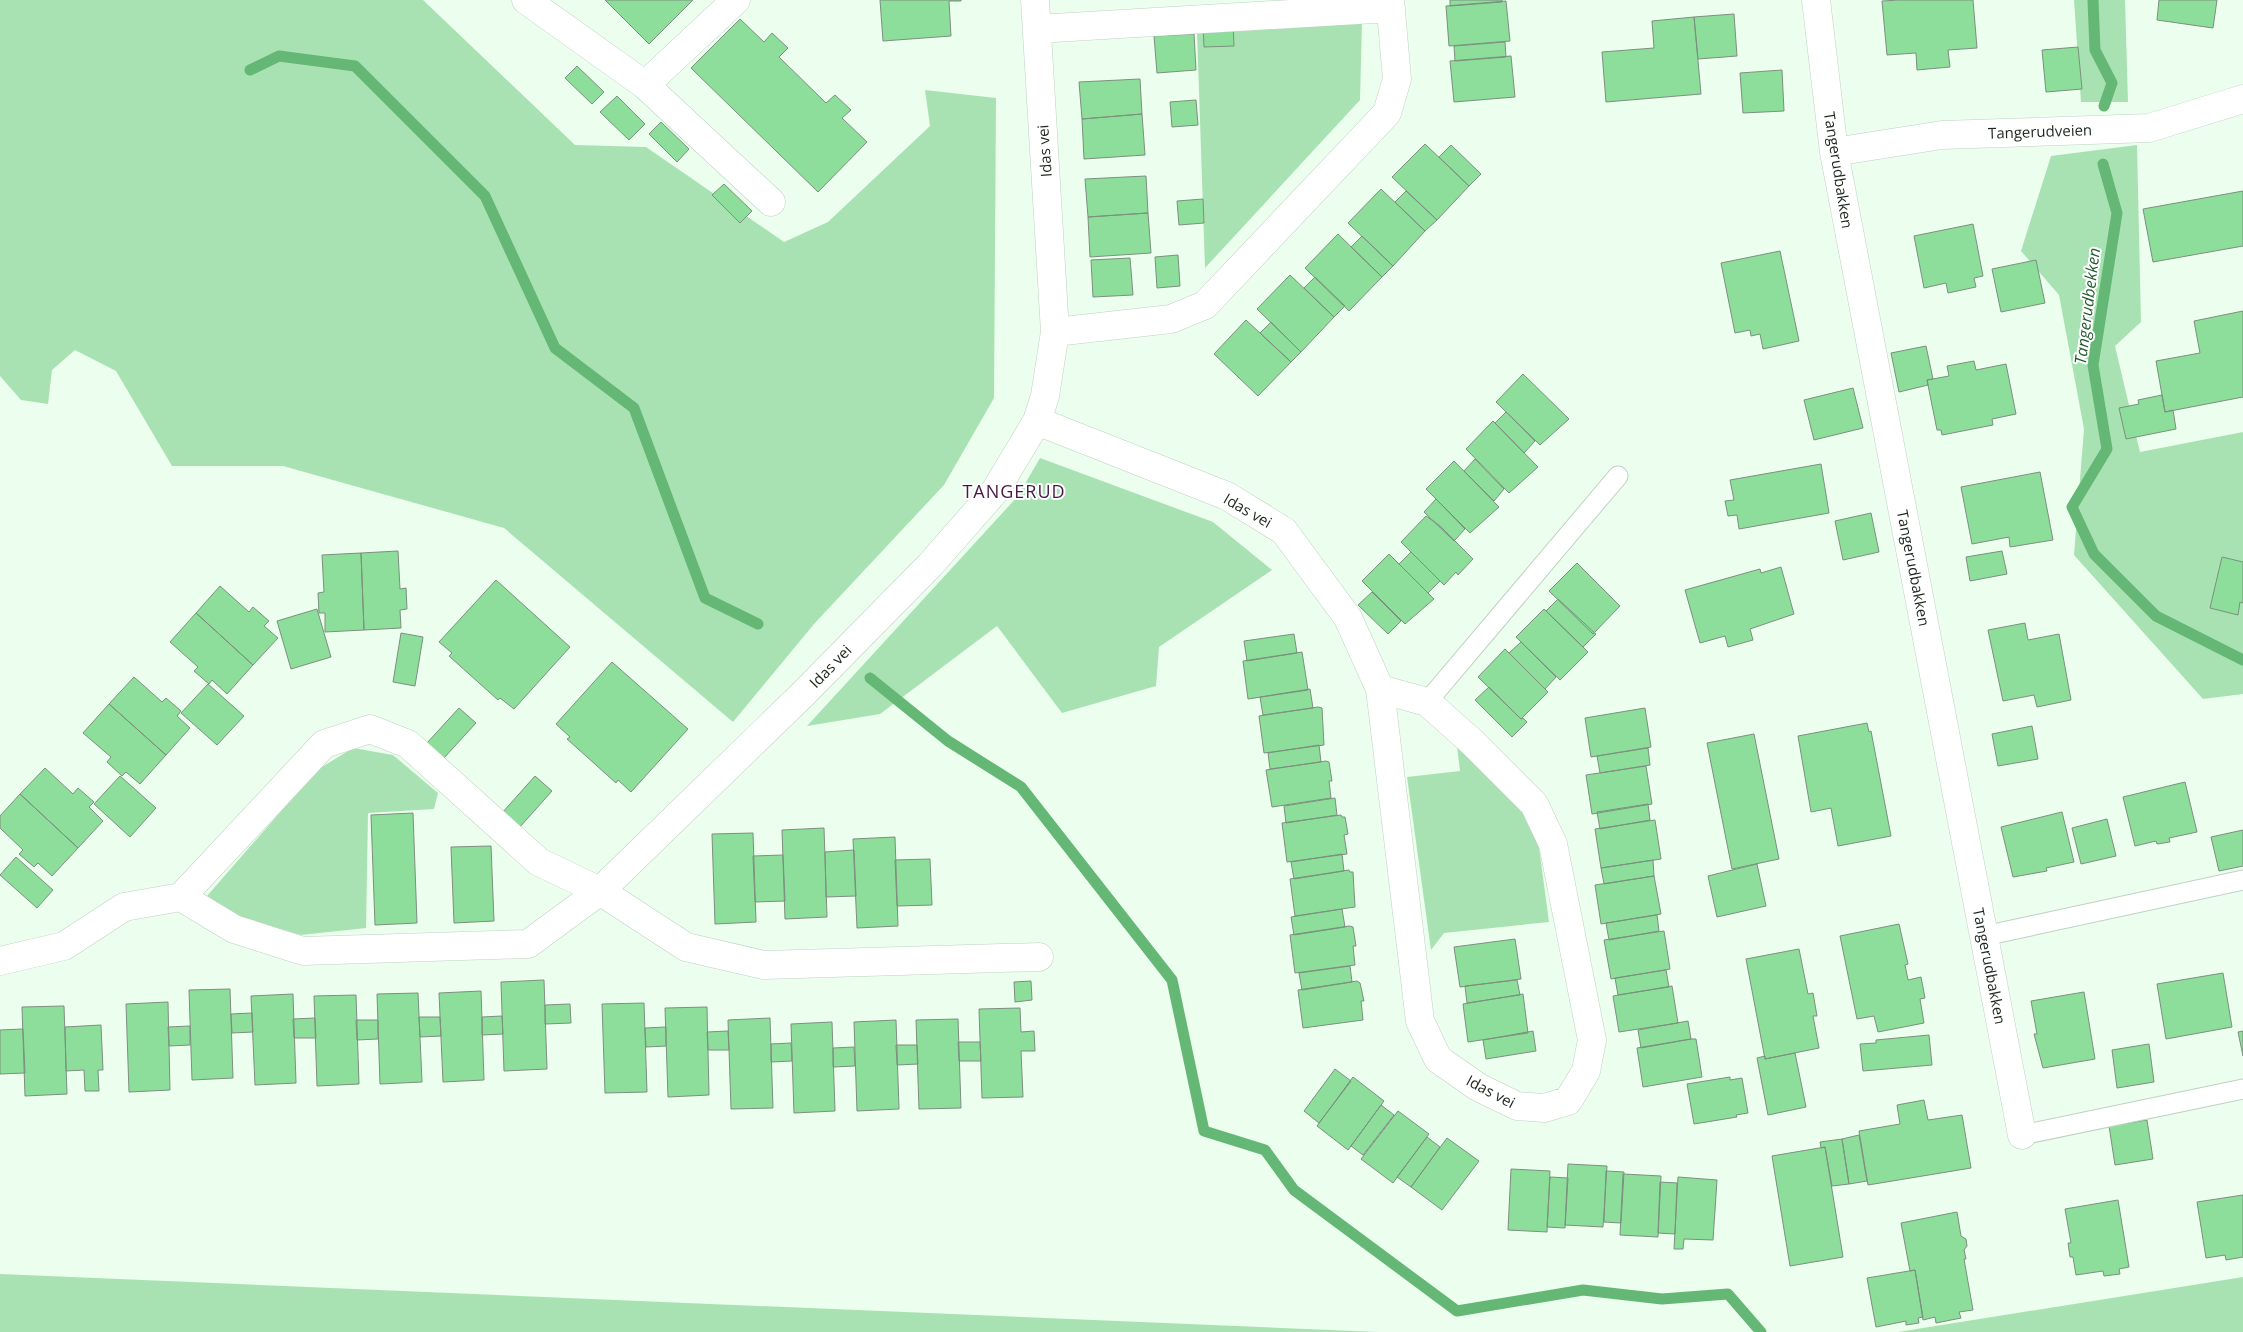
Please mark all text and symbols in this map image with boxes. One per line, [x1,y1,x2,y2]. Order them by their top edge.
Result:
street label: Tangerudbakken [1820,110,1858,230]
street label: Tangerudveien [1988,119,2092,143]
street label: Idas vei [1032,124,1056,178]
water label: Tangerudbekken [2069,246,2105,366]
district label: TANGERUD [962,479,1066,503]
street label: Idas vei [1220,488,1276,532]
street label: Tangerudbakken [1893,508,1935,628]
street label: Idas vei [805,640,855,692]
street label: Tangerudbakken [1969,906,2011,1026]
street label: Idas vei [1463,1070,1519,1112]

